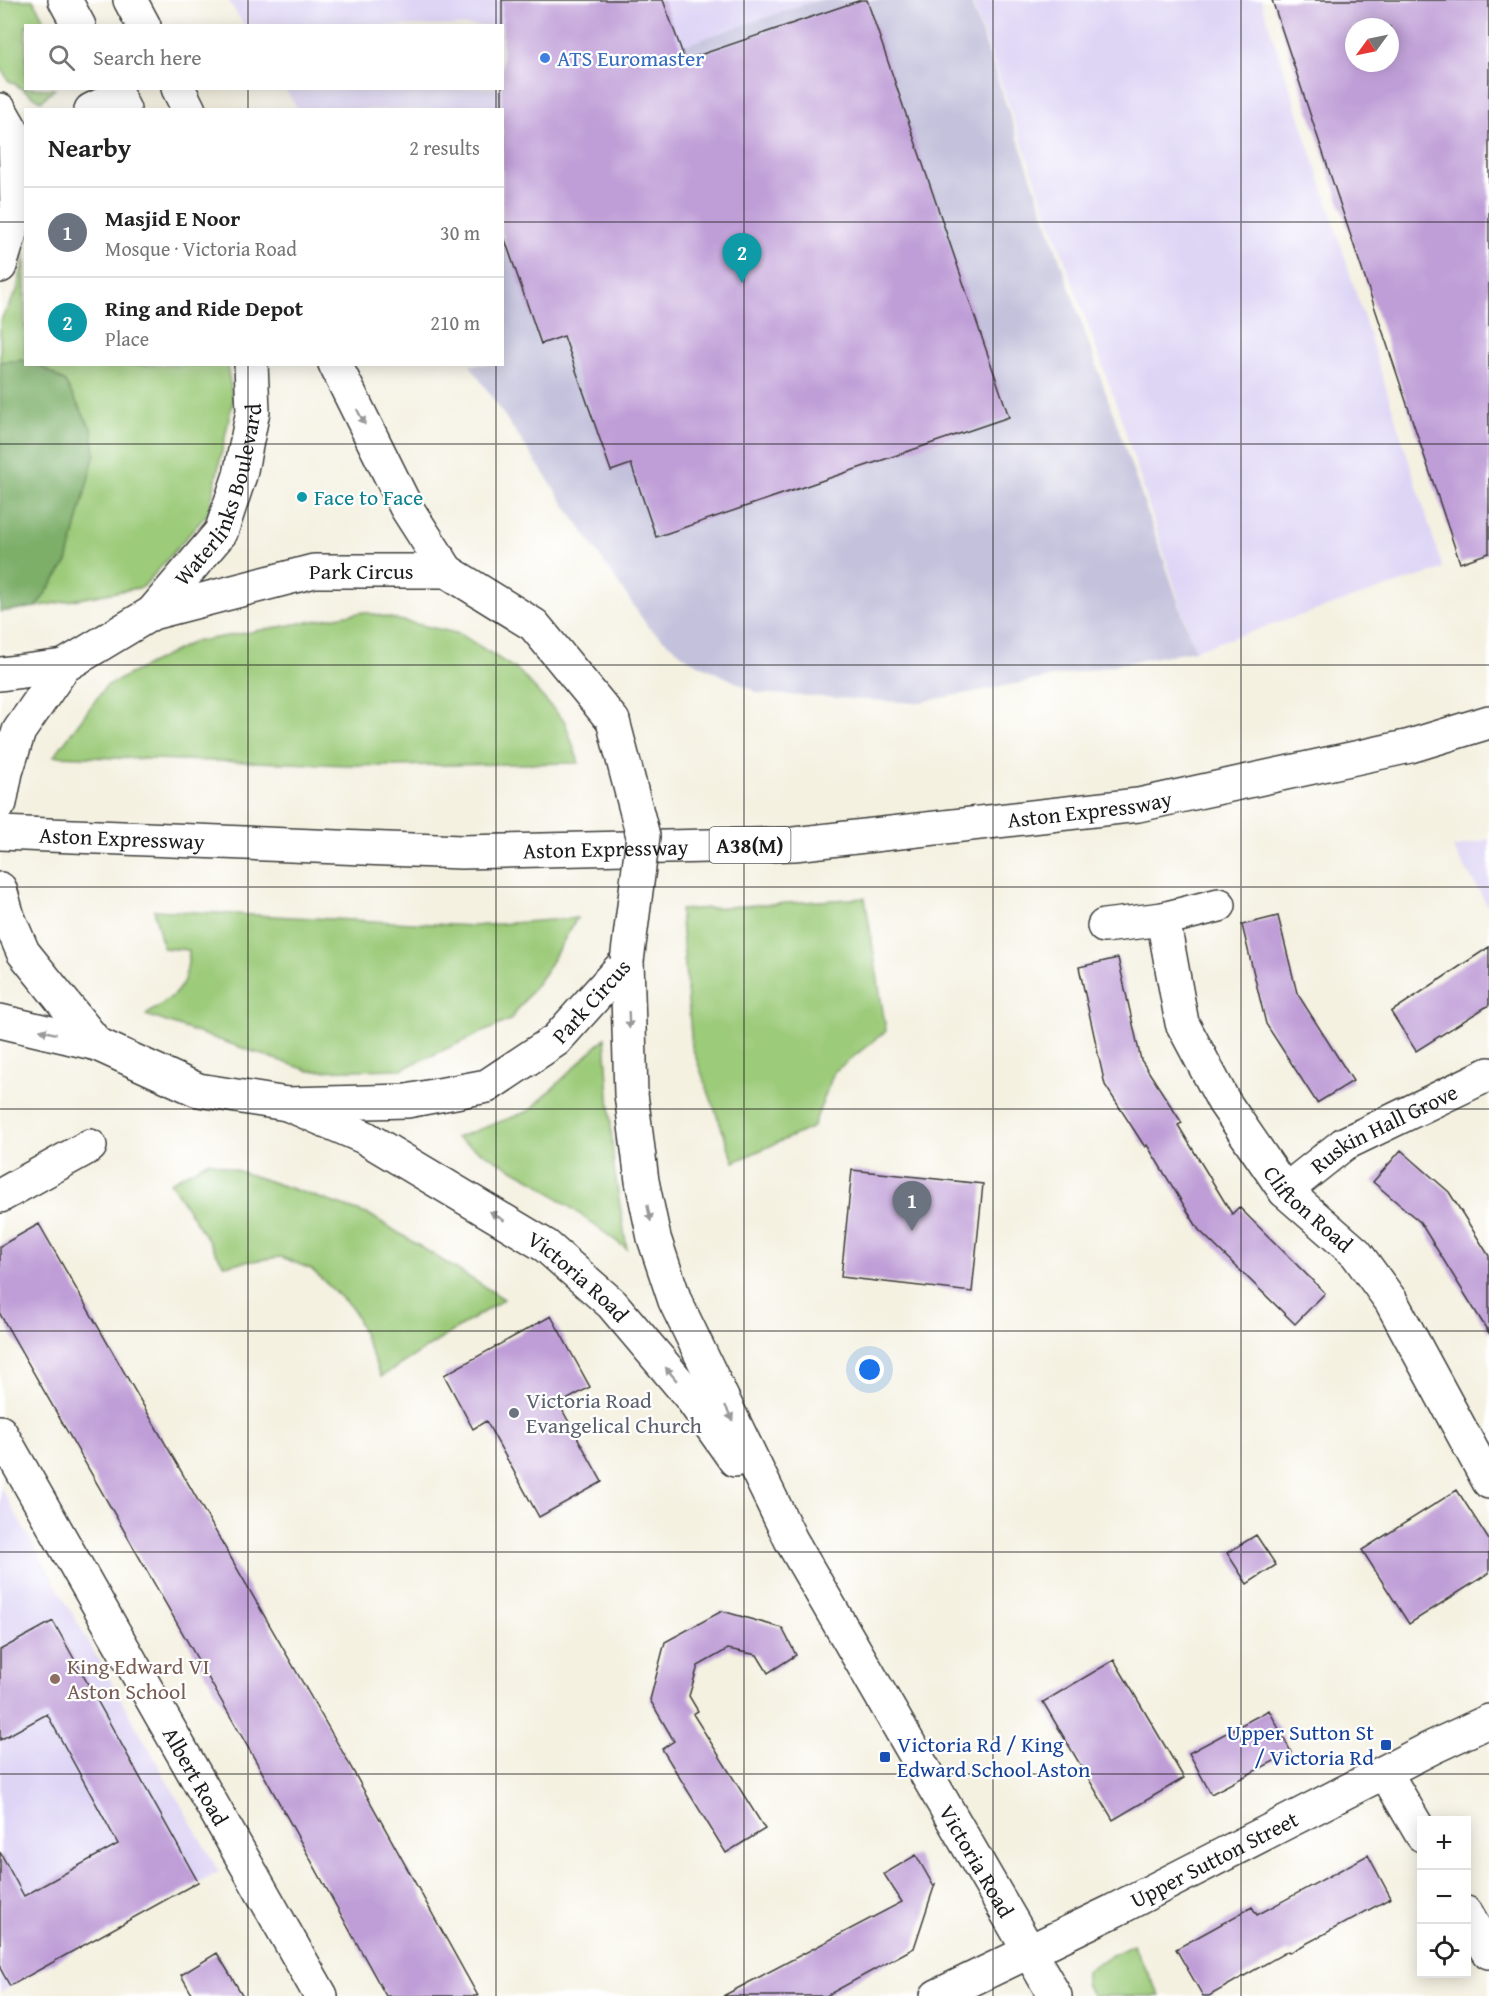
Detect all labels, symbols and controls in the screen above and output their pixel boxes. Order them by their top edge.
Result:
north arrow [1345,18,1399,72]
search box [24,24,504,90]
icon: search [45,41,78,74]
text: Search here [93,41,202,73]
place label: ATS Euromaster [557,42,704,74]
marker: ATS Euromaster [538,51,552,65]
text: Nearby [48,128,131,167]
text: 2 results [409,133,480,162]
text: Masjid E Noor [105,202,240,234]
text: 1 [62,218,73,247]
text: 30 m [440,218,480,247]
text: Mosque · Victoria Road [105,234,297,263]
pin: 2 [722,234,762,283]
text: Ring and Ride Depot [105,292,303,324]
text: 2 [62,308,73,337]
text: 210 m [430,308,480,337]
text: Place [105,324,149,353]
street label: Waterlinks Boulevard [166,403,269,592]
one-way arrow [355,408,365,426]
place label: Face to Face [314,481,423,513]
marker: Face to Face [295,490,309,504]
street label: Park Circus [309,555,414,587]
street label: Aston Expressway [1005,782,1175,836]
street label: Aston Expressway [38,819,205,857]
road number: A38(M) [710,827,790,863]
street label: Aston Expressway [522,831,689,867]
street label: Park Circus [544,951,638,1051]
one-way arrow [624,1010,633,1029]
one-way arrow [39,1027,57,1037]
street label: Ruskin Hall Grove [1303,1076,1463,1181]
street label: Clifton Road [1256,1159,1360,1260]
pin: 1 [892,1182,932,1231]
one-way arrow [645,1204,654,1223]
one-way arrow [489,1210,505,1221]
street label: Victoria Road [522,1223,637,1329]
your location [855,1355,884,1384]
one-way arrow [665,1367,678,1382]
place label: Victoria Road Evangelical Church [526,1384,703,1441]
one-way arrow [724,1404,734,1422]
marker: Victoria Road Evangelical Church [507,1406,521,1420]
place label: King Edward VI Aston School [67,1650,210,1707]
marker: King Edward VI Aston School [48,1672,62,1686]
place label: Upper Sutton St / Victoria Rd [1226,1716,1374,1773]
street label: Albert Road [155,1721,237,1832]
place label: Victoria Rd / King Edward School Aston [897,1728,1091,1785]
marker: Upper Sutton St / Victoria Rd [1379,1738,1393,1752]
marker: Victoria Rd / King Edward School Aston [878,1750,892,1764]
street label: Victoria Road [931,1798,1022,1924]
street label: Upper Sutton Street [1124,1803,1304,1916]
map controls [1417,1816,1471,1978]
button: + [1417,1816,1471,1870]
button: − [1417,1870,1471,1924]
button: locate [1417,1924,1471,1978]

